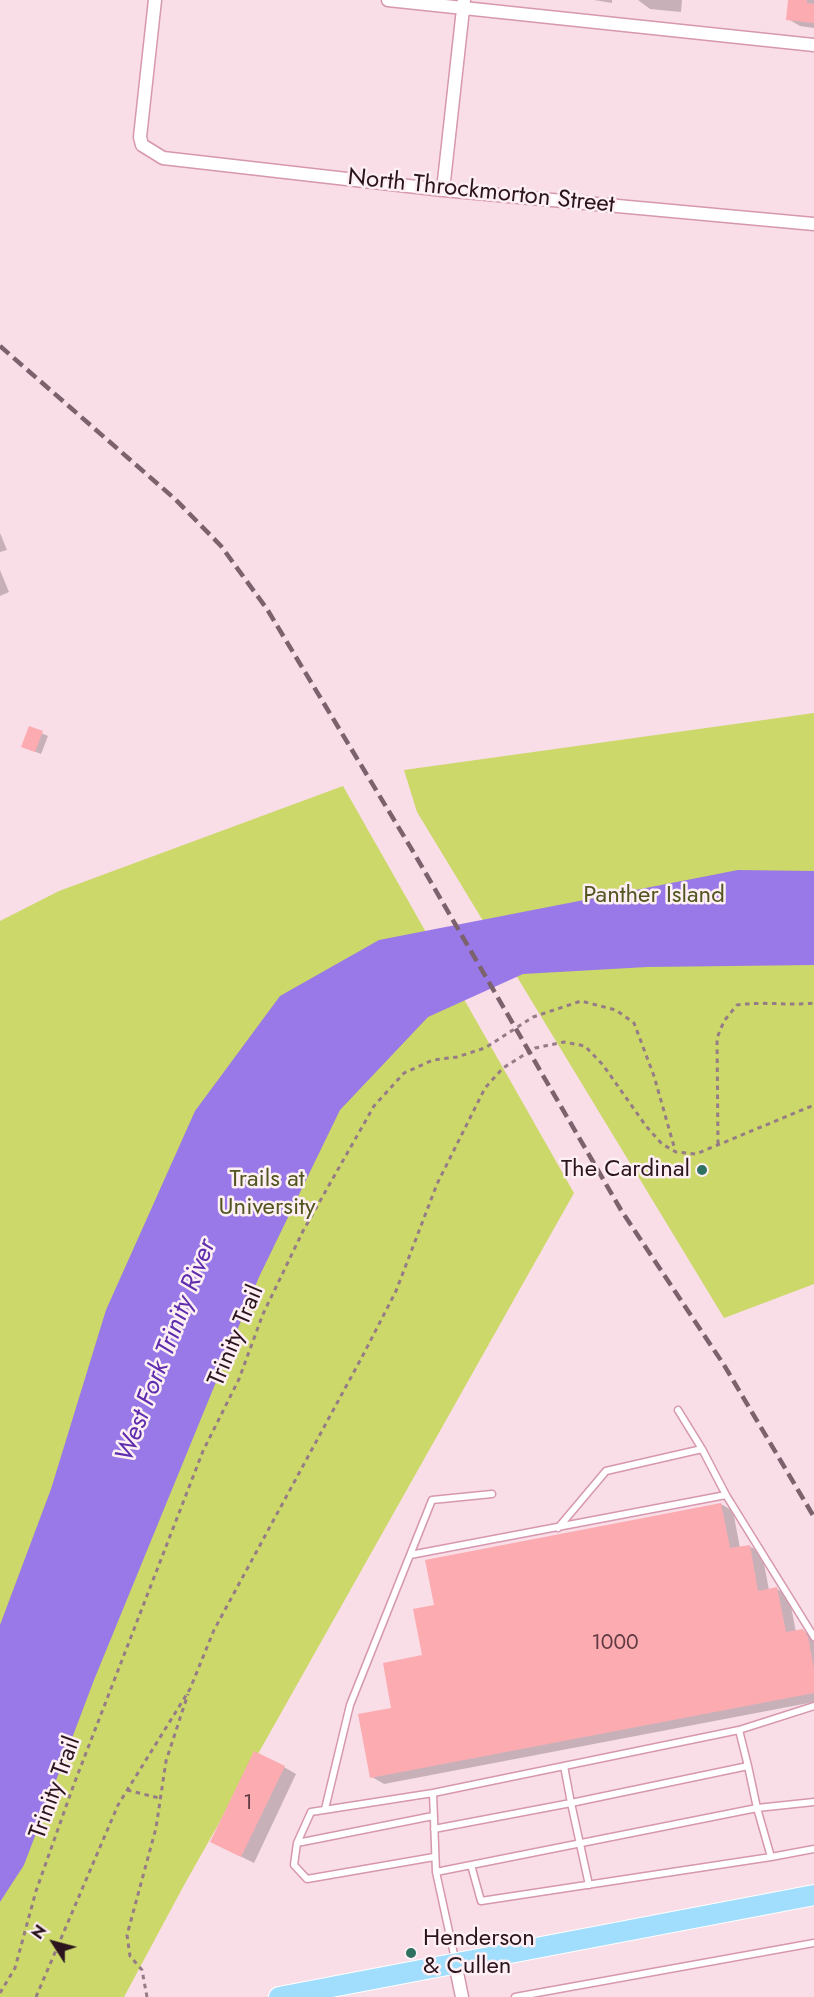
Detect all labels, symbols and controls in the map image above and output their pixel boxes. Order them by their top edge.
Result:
street label: North Throckmorton Street [346,164,616,220]
park label: Panther Island [583,882,725,910]
place label: The Cardinal [561,1156,690,1184]
marker: The Cardinal [695,1163,709,1177]
park label: Trails at University [219,1166,315,1222]
water label: West Fork Trinity River [110,1235,224,1467]
street label: Trinity Trail [203,1281,271,1391]
house number: 1000 [591,1631,639,1657]
street label: Trinity Trail [24,1733,88,1843]
house number: 1 [243,1791,253,1817]
north arrow [24,1913,84,1973]
text: N [26,1920,52,1944]
place label: Henderson & Cullen [423,1925,535,1981]
marker: Henderson & Cullen [404,1946,418,1960]

